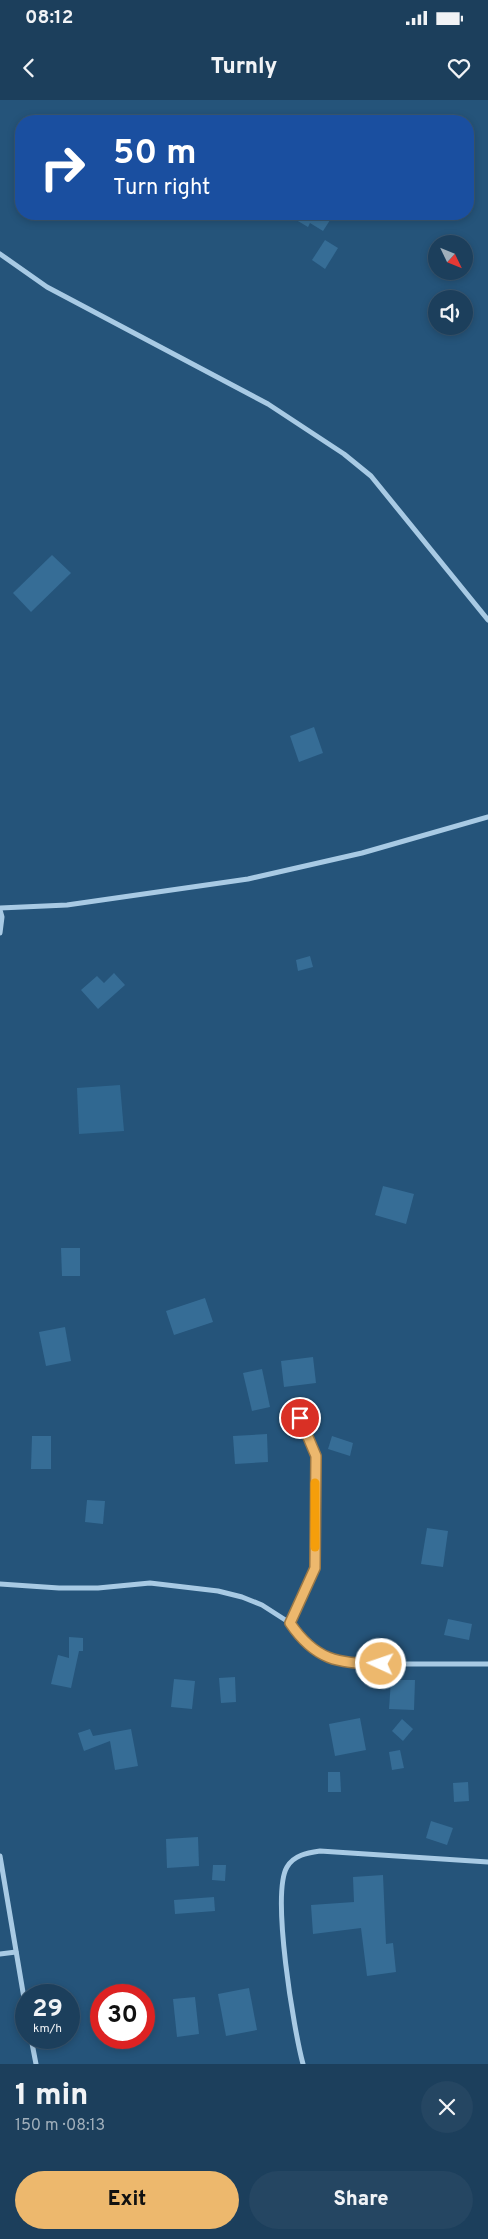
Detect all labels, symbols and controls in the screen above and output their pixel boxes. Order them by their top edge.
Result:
text: 08:12 [25,6,73,30]
icon: back [15,54,43,82]
text: Turnly [211,54,277,81]
icon: heart [445,54,473,82]
text: 50 m [113,132,197,176]
icon: right [30,135,95,200]
text: Turn right [113,175,210,202]
north arrow [428,235,472,280]
map controls [428,235,473,335]
button: sound [428,290,473,335]
pin [279,1397,321,1439]
icon: arrive [286,1404,314,1432]
position arrow [354,1637,406,1689]
speed limit sign: 30 [90,1984,155,2049]
text: 29 [32,1994,63,2026]
text: km/h [33,2021,62,2037]
text: 1 min [15,2078,88,2115]
button: close [421,2081,473,2133]
text: 150 m · 08:13 [15,2116,105,2136]
button: Exit [15,2171,239,2229]
button: Share [249,2171,473,2229]

